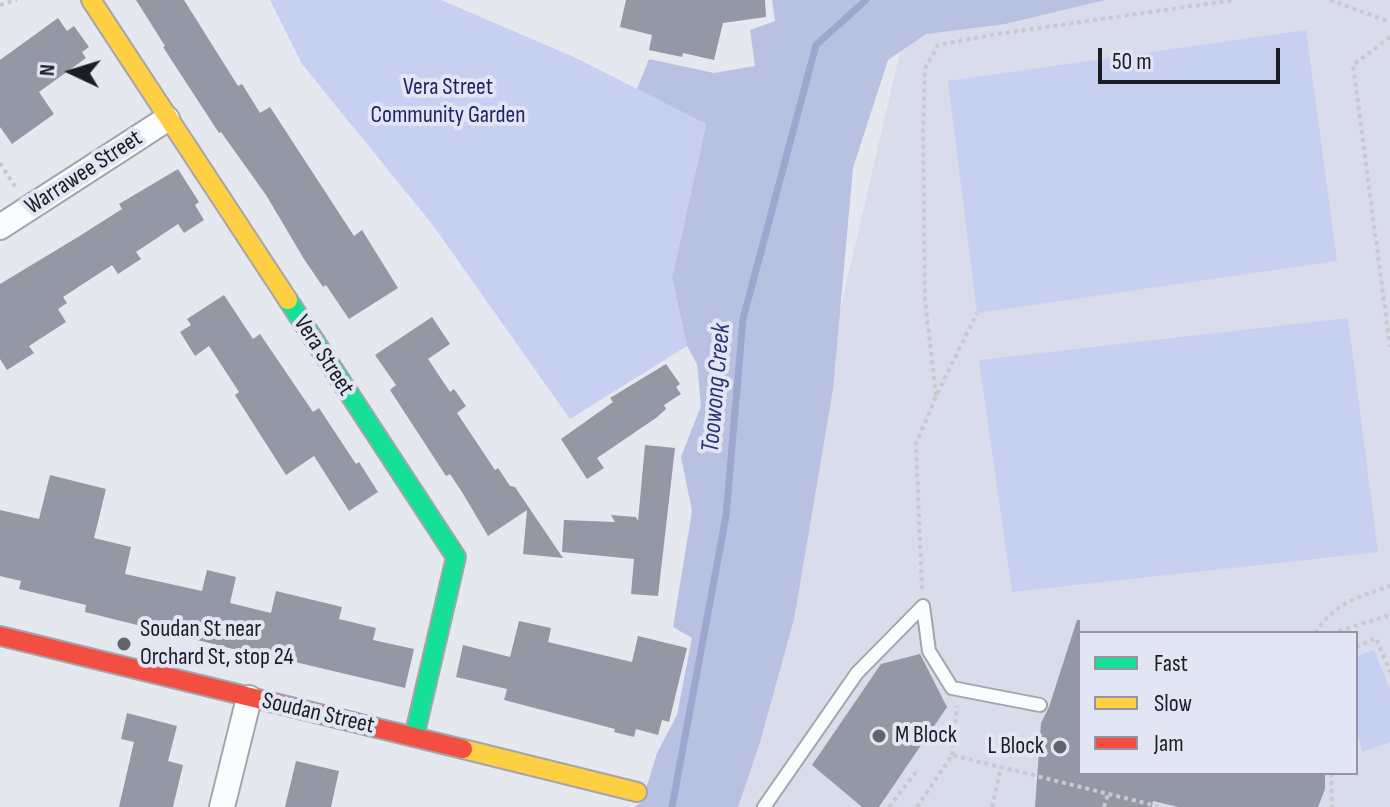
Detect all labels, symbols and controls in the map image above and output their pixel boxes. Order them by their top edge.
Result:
north arrow [32,32,112,112]
scale bar [1102,32,1284,82]
text: 50 m [1112,47,1152,76]
text: N [34,63,61,77]
park label: Vera Street Community Garden [371,74,525,130]
street label: Warrawee Street [20,124,148,222]
street label: Vera Street [286,310,360,402]
water label: Toowong Creek [696,322,738,454]
place label: Soudan St near Orchard St, stop 24 [140,616,294,672]
legend [1078,631,1358,775]
marker: Soudan St near Orchard St, stop 24 [115,635,133,653]
text: Fast [1154,649,1188,678]
street label: Soudan Street [259,687,377,741]
text: Slow [1154,689,1192,718]
place label: M Block [895,722,957,750]
marker: M Block [870,727,888,745]
text: Jam [1154,729,1184,758]
place label: L Block [987,733,1044,761]
marker: L Block [1051,738,1069,756]

